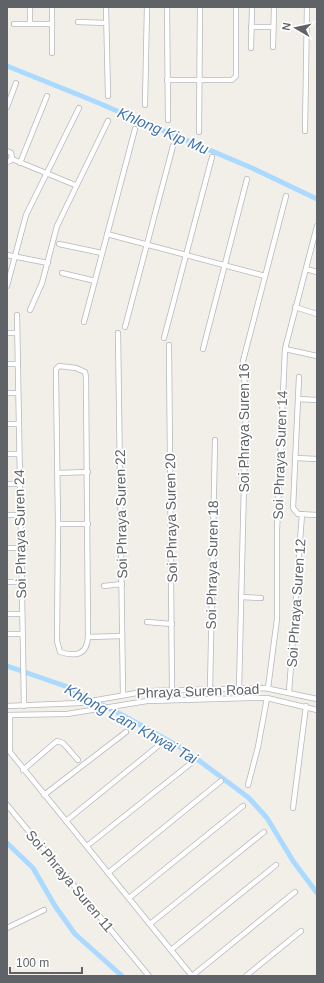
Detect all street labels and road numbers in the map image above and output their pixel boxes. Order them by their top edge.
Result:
street label: Soi Phraya Suren 16 [236,363,252,493]
street label: Soi Phraya Suren 14 [270,390,290,520]
street label: Soi Phraya Suren 22 [112,449,130,579]
street label: Soi Phraya Suren 20 [162,453,180,583]
street label: Soi Phraya Suren 24 [11,469,29,599]
street label: Soi Phraya Suren 18 [203,500,221,630]
street label: Soi Phraya Suren 12 [284,538,309,668]
street label: Phraya Suren Road [136,681,260,701]
street label: Soi Phraya Suren 11 [23,827,117,935]

